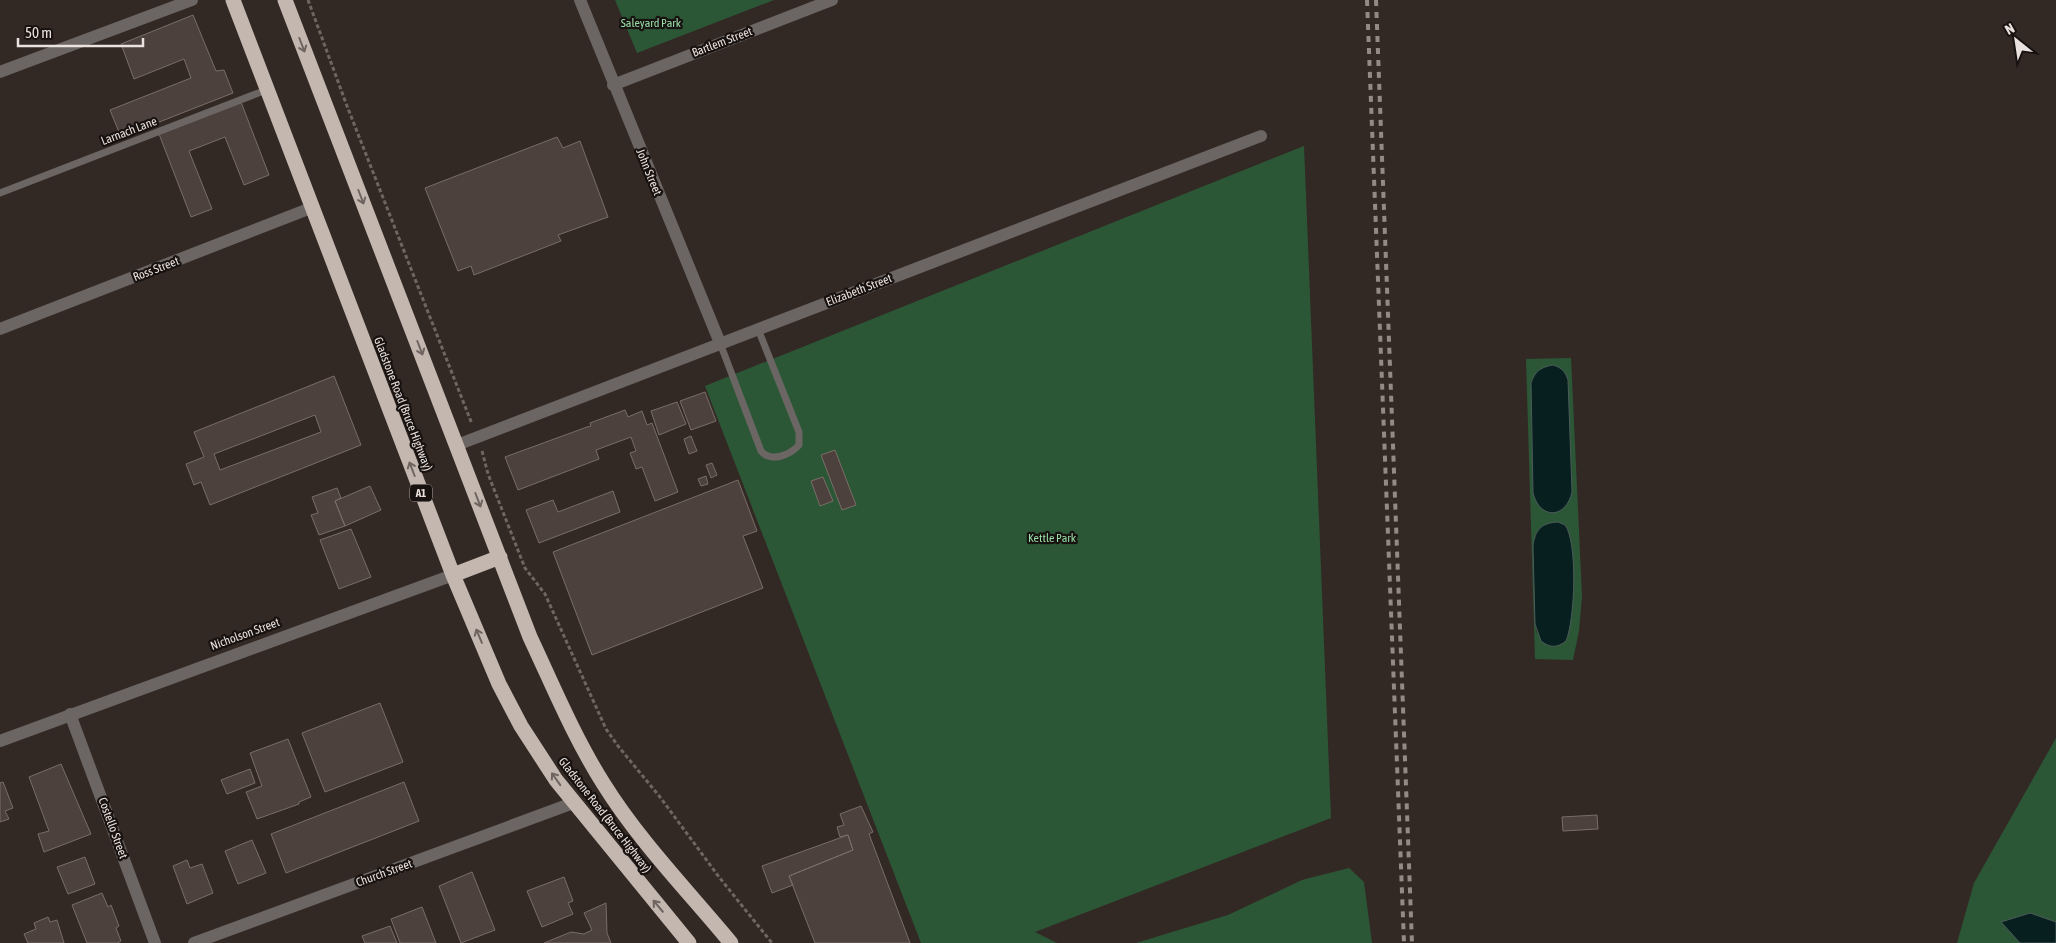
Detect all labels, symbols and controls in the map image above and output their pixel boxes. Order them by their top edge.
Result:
scale bar [18,15,142,47]
north arrow [1991,15,2041,65]
park label: Saleyard Park [621,16,682,30]
text: N [2002,20,2017,38]
text: 50 m [25,24,52,41]
street label: Bartlem Street [690,24,755,60]
one-way arrow [298,37,307,53]
street label: Larnach Lane [99,114,159,148]
street label: John Street [633,147,665,198]
one-way arrow [357,189,367,204]
street label: Ross Street [131,254,181,284]
street label: Elizabeth Street [824,271,894,309]
street label: Gladstone Road (Bruce Highway) [371,335,435,473]
one-way arrow [416,340,425,356]
one-way arrow [407,462,416,478]
road number: A1 [410,484,432,502]
one-way arrow [474,492,483,507]
park label: Kettle Park [1028,531,1077,545]
street label: Nicholson Street [208,615,282,653]
one-way arrow [474,629,484,644]
street label: Gladstone Road (Bruce Highway) [556,755,654,875]
one-way arrow [551,772,561,786]
street label: Costello Street [95,796,131,861]
street label: Church Street [354,856,415,890]
one-way arrow [652,899,664,912]

